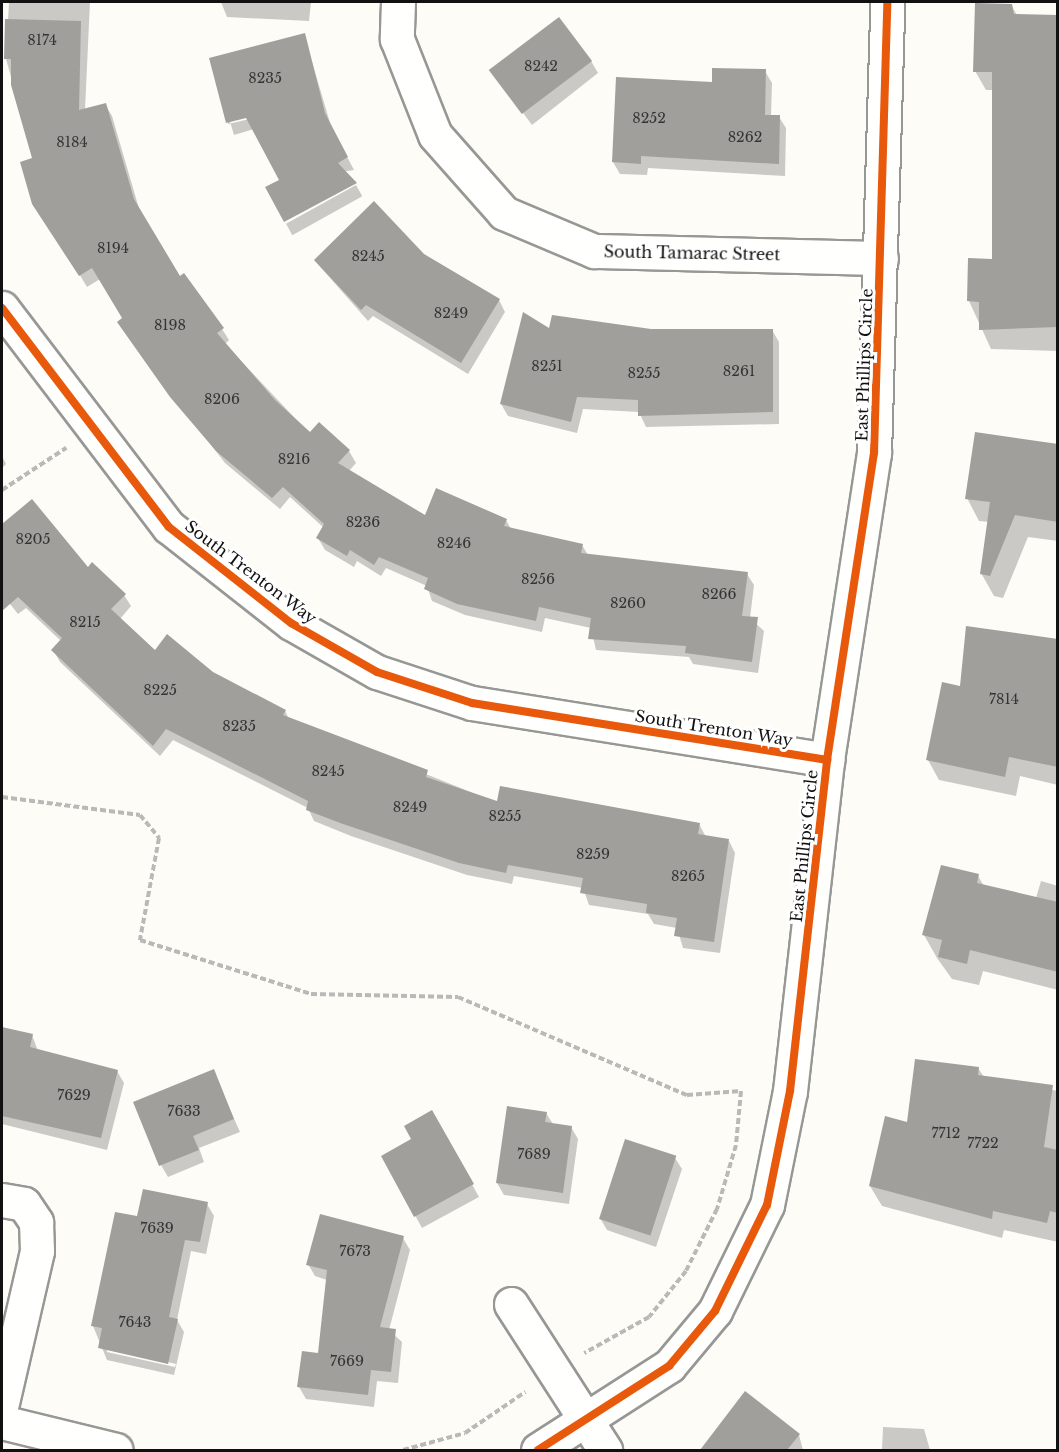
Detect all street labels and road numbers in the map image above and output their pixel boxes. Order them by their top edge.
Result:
street label: South Tamarac Street [603,242,781,264]
street label: East Phillips Circle [852,288,876,442]
street label: South Trenton Way [181,516,321,628]
street label: South Trenton Way [633,706,795,750]
street label: East Phillips Circle [786,769,822,923]

